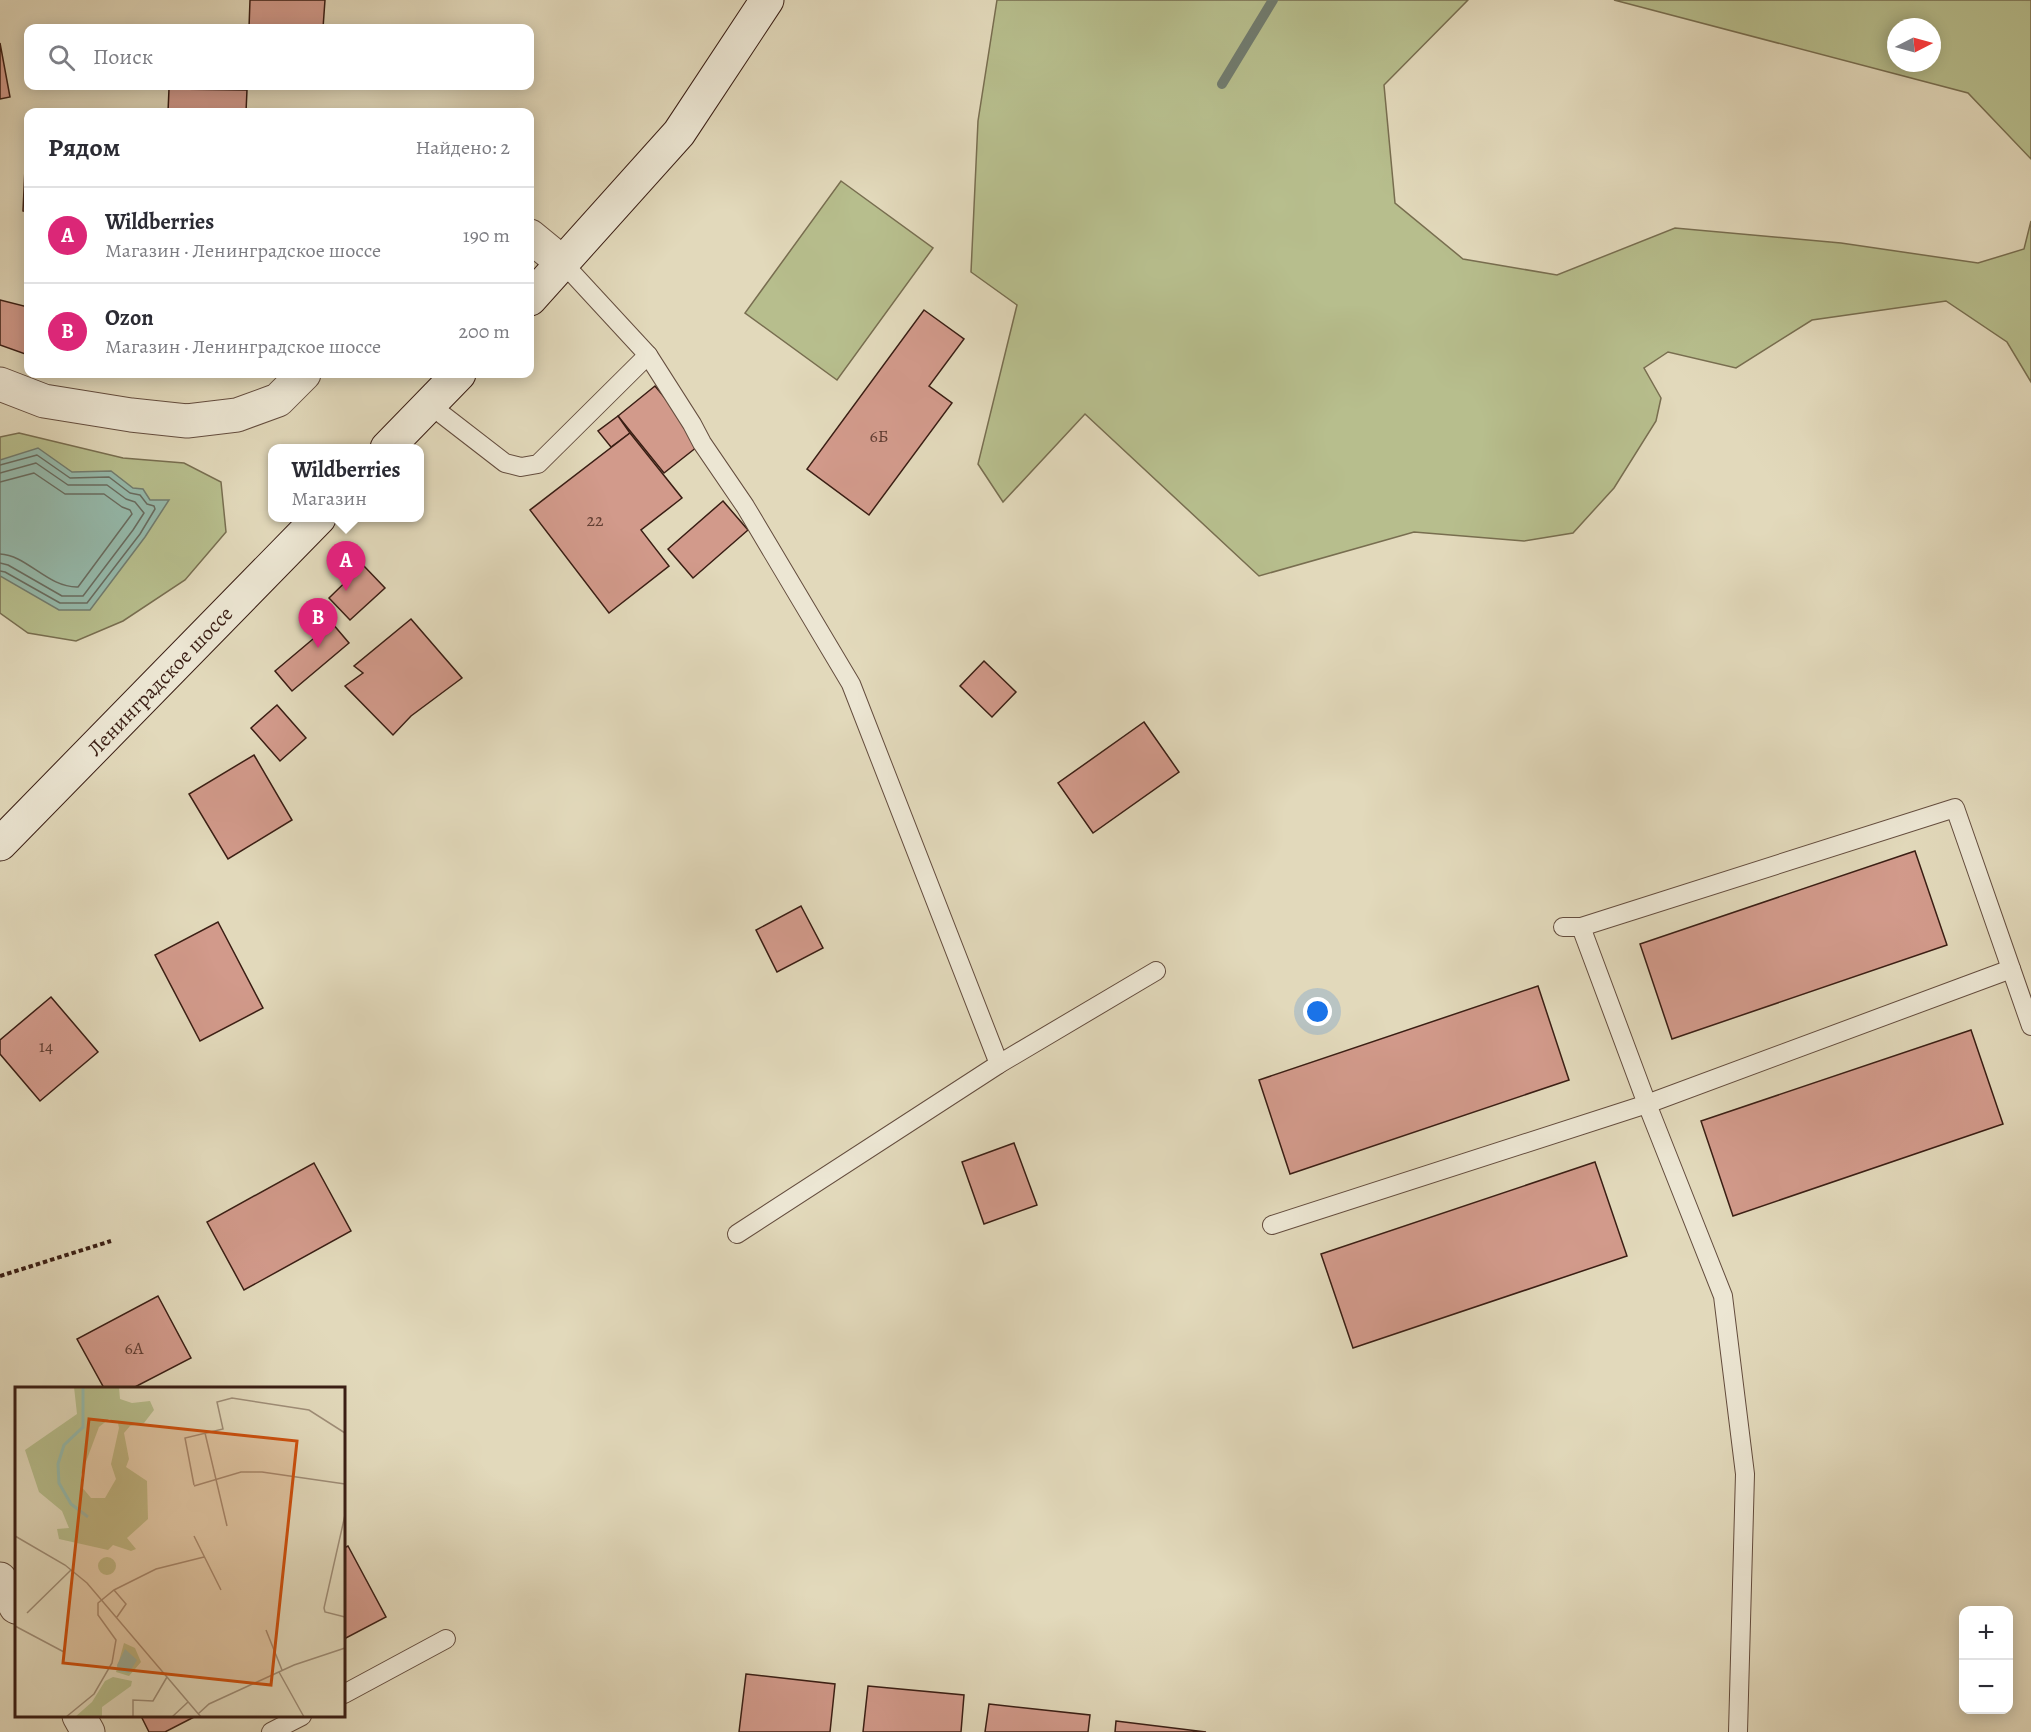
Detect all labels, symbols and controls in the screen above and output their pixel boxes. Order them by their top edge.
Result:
north arrow [1887,18,1941,72]
search box [24,24,534,90]
icon: search [45,41,78,74]
text: Поиск [93,42,153,72]
text: Рядом [48,130,120,165]
text: Найдено: 2 [415,134,510,161]
text: Wildberries [105,207,214,237]
text: A [61,222,74,249]
text: 190 m [463,222,510,249]
text: Магазин · Ленинградское шоссе [105,237,381,264]
text: Ozon [105,303,154,333]
text: B [61,318,74,345]
text: 200 m [459,318,510,345]
text: Магазин · Ленинградское шоссе [105,333,381,360]
house number: 6Б [869,424,889,448]
popup [268,444,424,522]
text: Wildberries [291,455,401,485]
text: Магазин [291,485,367,512]
house number: 22 [586,508,604,532]
pin: A [326,542,366,591]
pin: B [298,598,338,648]
street label: Ленинградское шоссе [81,600,239,762]
your location [1303,997,1332,1026]
house number: 14 [39,1034,53,1058]
house number: 6А [125,1336,144,1360]
inset map [15,1387,345,1717]
map controls [1959,1606,2013,1714]
button: + [1959,1606,2013,1660]
button: − [1959,1660,2013,1714]

